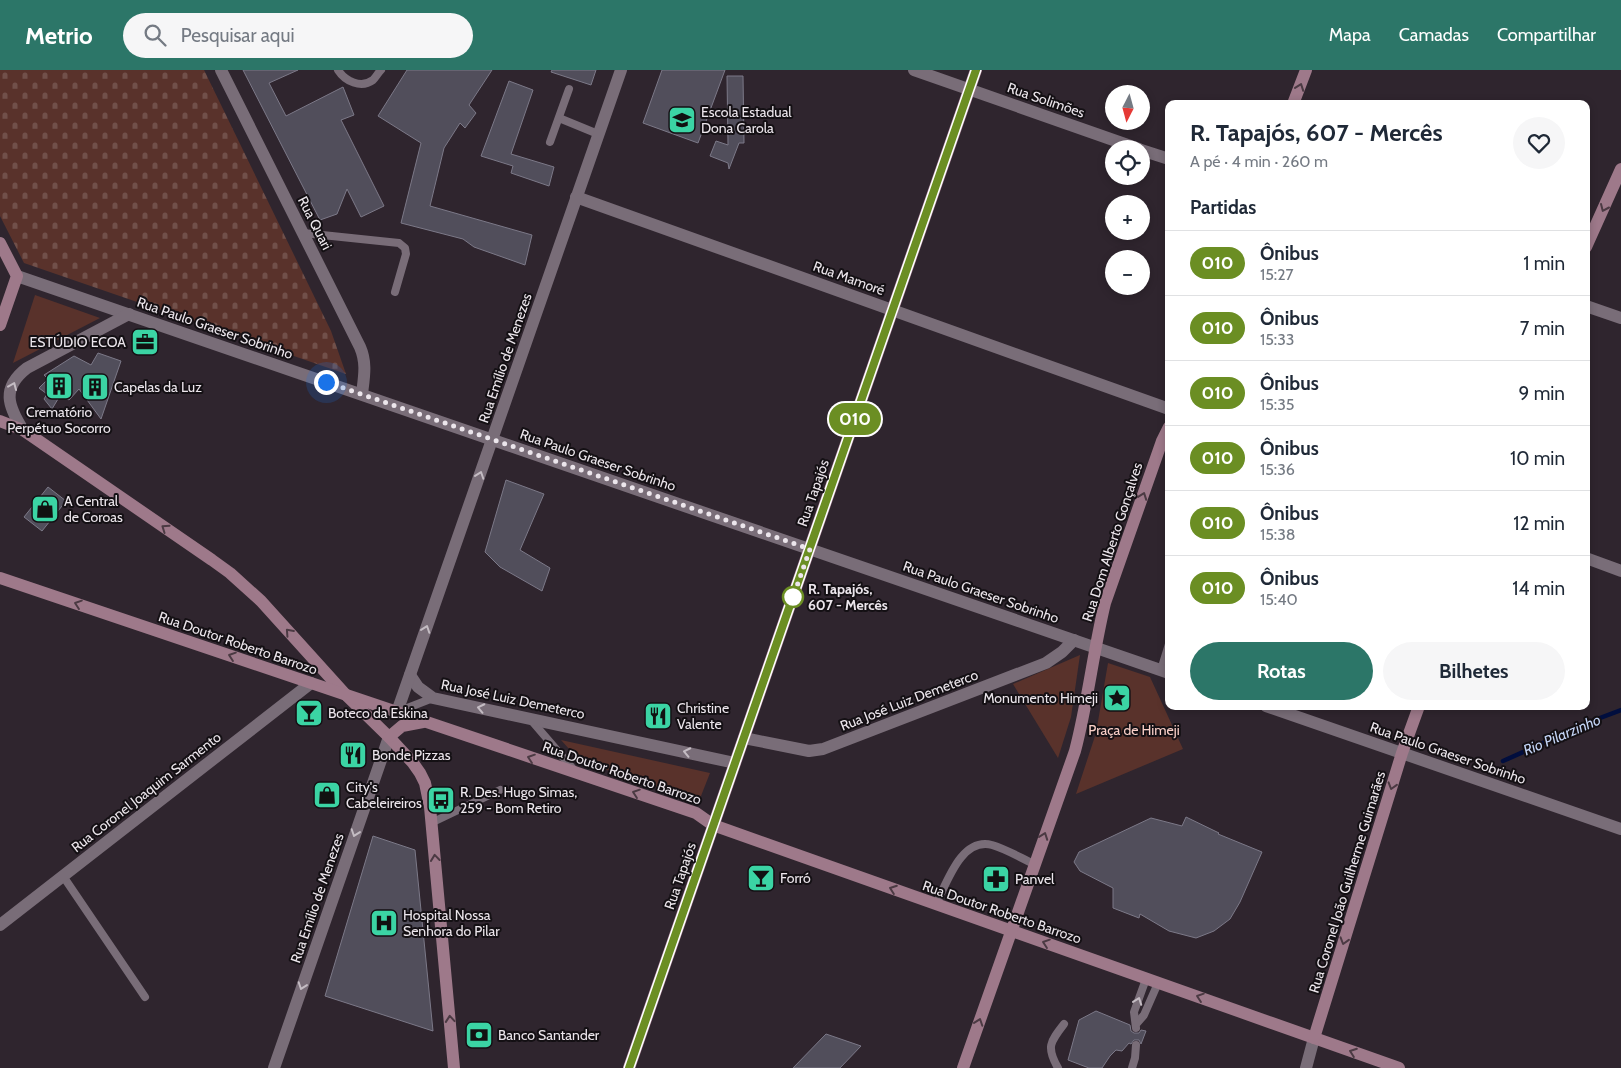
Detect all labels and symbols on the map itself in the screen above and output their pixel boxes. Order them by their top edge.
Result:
street label: Rua Solimões [1005,78,1087,122]
one-way arrow [1294,83,1304,92]
north arrow [1105,85,1150,130]
place label: Escola Estadual Dona Carola [701,103,792,137]
school or university icon: Escola Estadual Dona Carola [667,105,697,135]
street label: Rua Quari [294,193,336,253]
one-way arrow [1599,203,1610,212]
street label: Rua Mamoré [811,257,887,299]
street label: Rua Emílio de Menezes [474,290,536,425]
street label: Rua Paulo Graeser Sobrinho [135,293,296,363]
office icon: ESTÚDIO ECOA [130,327,160,357]
place label: ESTÚDIO ECOA [30,333,126,351]
your location [314,370,339,395]
building icon: Crematório Perpétuo Socorro [44,371,74,401]
building icon: Capelas da Luz [80,372,110,402]
place label: Capelas da Luz [114,378,202,396]
one-way arrow [6,382,17,391]
place label: Crematório Perpétuo Socorro [7,403,111,437]
line badge: 010 [826,403,884,435]
street label: Rua Paulo Graeser Sobrinho [518,425,679,495]
street label: Rua Tapajós [793,457,833,529]
street label: Rua Dom Alberto Gonçalves [1078,460,1146,624]
one-way arrow [474,472,484,480]
place label: A Central de Coroas [64,492,123,526]
one-way arrow [1137,492,1147,500]
shop icon: A Central de Coroas [30,494,60,524]
one-way arrow [161,525,171,534]
street label: Rua Paulo Graeser Sobrinho [901,557,1062,627]
place label: R. Tapajós, 607 - Mercês [808,580,888,614]
marker: R. Tapajós, 607 - Mercês [782,586,804,608]
one-way arrow [74,600,82,610]
street label: Rua Doutor Roberto Barrozo [156,607,320,679]
one-way arrow [420,625,430,634]
one-way arrow [286,628,295,637]
one-way arrow [228,652,236,662]
street label: Rua José Luiz Demeterco [837,665,981,735]
street label: Rua José Luiz Demeterco [440,675,587,723]
place icon: Monumento Himeji [1102,683,1132,713]
place label: Monumento Himeji [983,689,1098,707]
bar icon: Boteco da Eskina [294,698,324,728]
place label: Christine Valente [677,699,729,733]
restaurant icon: Christine Valente [643,701,673,731]
one-way arrow [477,703,486,714]
place label: Boteco da Eskina [328,704,428,722]
water label: Rio Pilarzinho [1521,710,1604,759]
street label: Rua Paulo Graeser Sobrinho [1368,718,1529,788]
park label: Praça de Himeji [1088,721,1180,739]
street label: Rua Coronel Joaquim Sarmento [68,728,225,856]
street label: Rua Doutor Roberto Barrozo [540,737,704,809]
restaurant icon: Bonde Pizzas [338,740,368,770]
place label: Bonde Pizzas [372,746,451,764]
one-way arrow [683,748,692,758]
one-way arrow [527,753,536,763]
street label: Rua Coronel João Guilherme Guimarães [1305,769,1389,995]
place label: City's Cabeleireiros [346,778,422,812]
shop icon: City's Cabeleireiros [312,780,342,810]
one-way arrow [1388,781,1398,789]
place label: R. Des. Hugo Simas, 259 - Bom Retiro [460,783,577,817]
bus stop icon: R. Des. Hugo Simas, 259 - Bom Retiro [426,785,456,815]
one-way arrow [633,789,641,799]
one-way arrow [351,828,361,836]
street label: Rua Emílio de Menezes [286,830,348,965]
one-way arrow [1038,832,1048,840]
street label: Rua Tapajós [660,840,700,912]
one-way arrow [430,853,441,861]
bar icon: Forró [746,863,776,893]
pharmacy icon: Panvel [981,864,1011,894]
place label: Forró [780,869,811,887]
place label: Panvel [1015,870,1055,888]
street label: Rua Doutor Roberto Barrozo [920,876,1084,948]
one-way arrow [889,885,898,895]
place label: Hospital Nossa Senhora do Pilar [403,906,500,940]
hospital icon: Hospital Nossa Senhora do Pilar [369,908,399,938]
one-way arrow [1340,936,1350,945]
one-way arrow [1043,939,1051,949]
one-way arrow [298,981,308,990]
one-way arrow [1196,993,1204,1003]
one-way arrow [1132,997,1142,1005]
one-way arrow [445,1015,456,1023]
one-way arrow [973,1018,983,1027]
bank icon: Banco Santander [464,1020,494,1050]
place label: Banco Santander [498,1026,600,1044]
one-way arrow [1349,1048,1358,1058]

